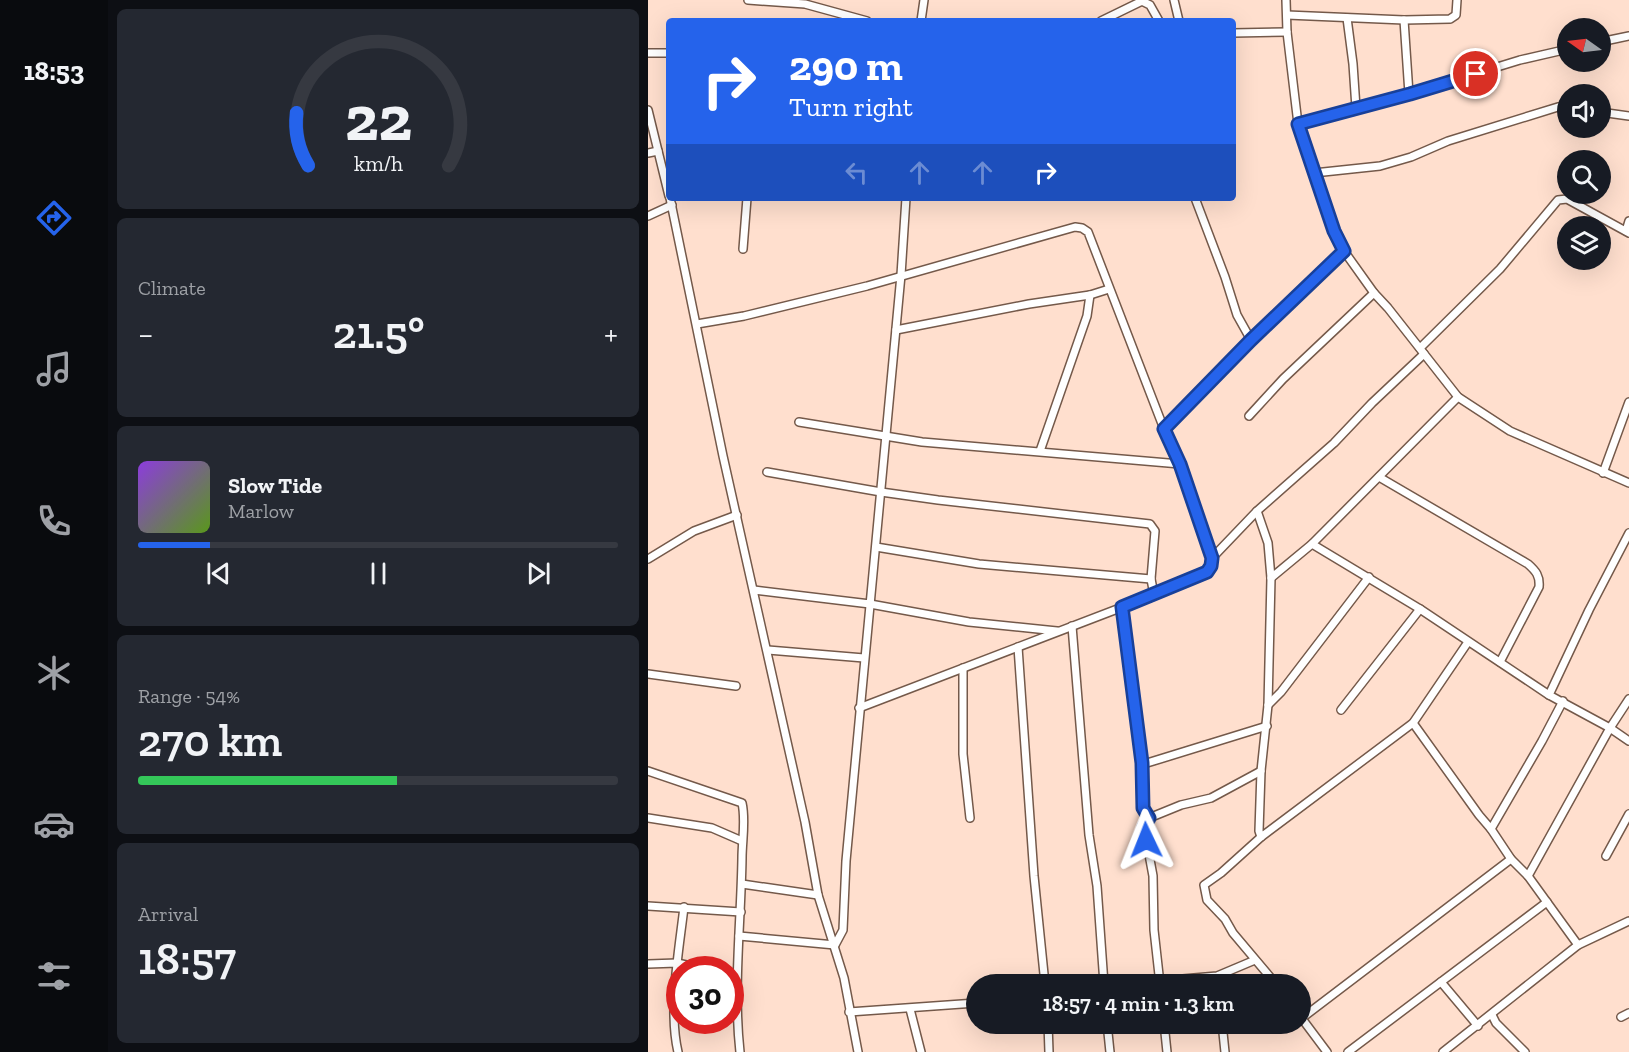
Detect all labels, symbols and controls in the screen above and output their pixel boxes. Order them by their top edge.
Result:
north arrow [1557,18,1611,72]
map controls [1557,18,1611,270]
text: 290 m [789,40,903,91]
icon: right [690,42,768,120]
pin [1450,48,1501,99]
text: 18:53 [24,55,84,87]
icon: arrive [1459,57,1492,90]
text: 22 [344,81,412,156]
button: sound [1557,84,1611,138]
text: Turn right [789,91,913,123]
button: search [1557,150,1611,204]
text: km/h [354,151,402,176]
icon: left [840,156,873,189]
icon: ahead [903,156,936,189]
icon: ahead [966,156,999,189]
icon: right [1029,156,1062,189]
icon: directions [33,197,75,239]
button: layers [1557,216,1611,270]
text: Climate [138,276,206,300]
text: 21.5° [333,306,425,360]
text: − [138,314,153,353]
text: + [604,314,618,353]
icon: music [33,348,75,390]
text: Slow Tide [228,472,322,499]
text: Marlow [228,499,294,523]
icon: phone [33,500,75,542]
icon: previous [202,557,235,590]
icon: pause [362,557,395,590]
icon: next [522,557,555,590]
icon: climate [33,652,75,694]
text: Range · 54% [138,684,240,708]
text: 270 km [138,714,282,768]
icon: car [33,803,75,845]
position arrow [1114,808,1178,872]
text: Arrival [138,902,198,926]
text: 18:57 [138,932,236,986]
icon: filters [33,955,75,997]
speed limit sign: 30 [666,956,744,1034]
text: 18:57 · 4 min · 1.3 km [1043,990,1234,1017]

